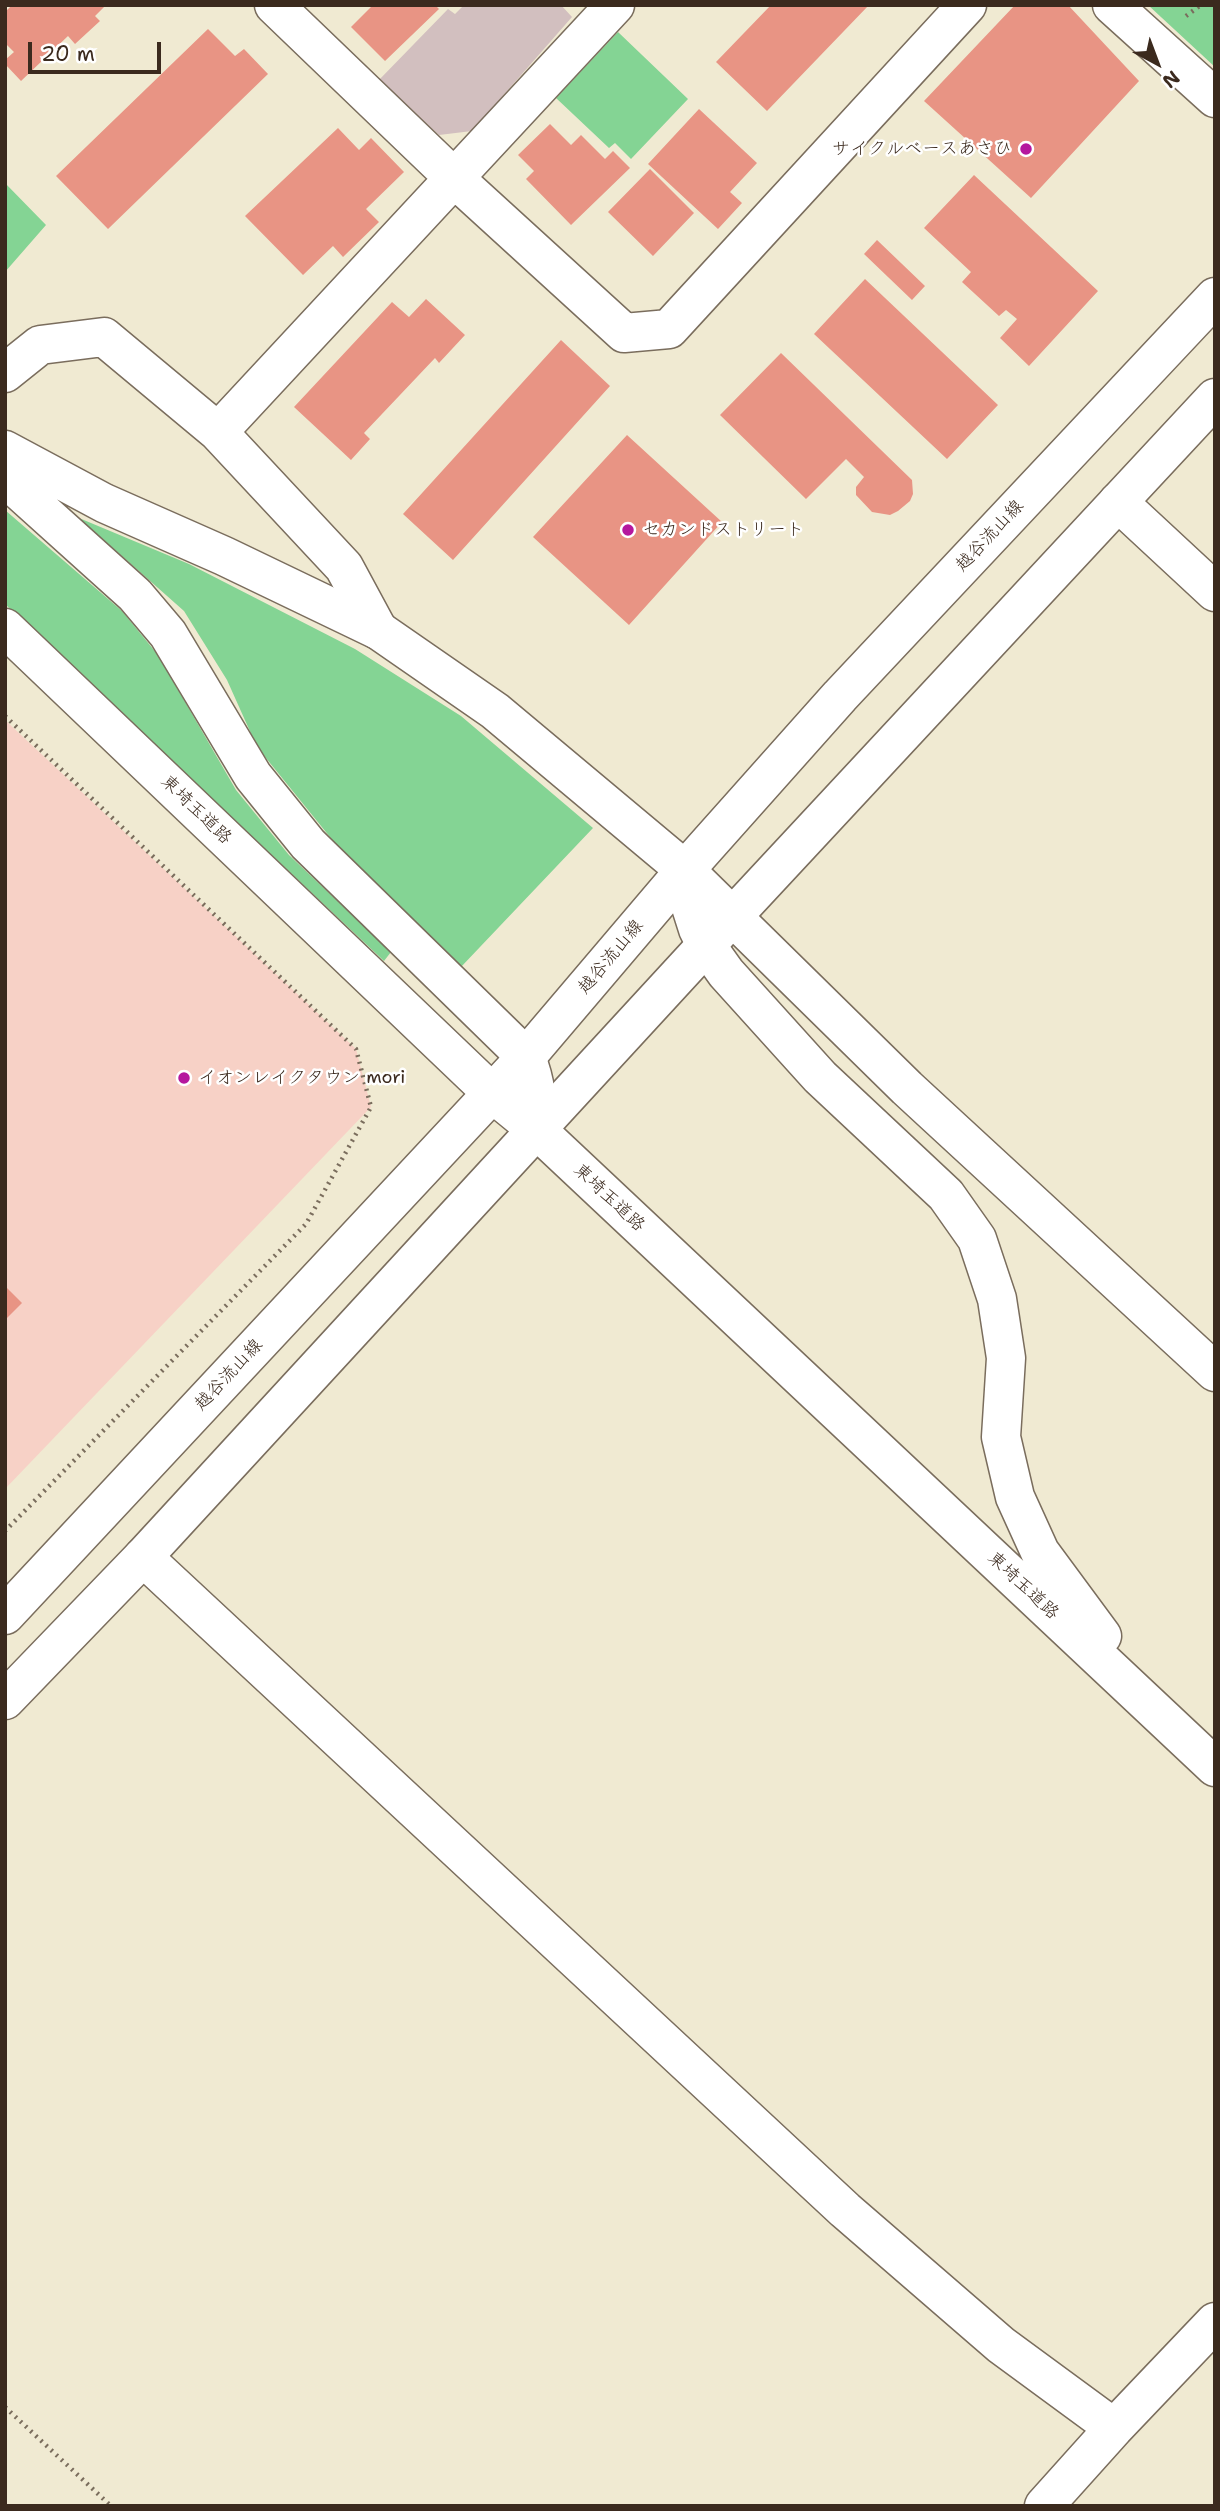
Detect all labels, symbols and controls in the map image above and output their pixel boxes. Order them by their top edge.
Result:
scale bar [32,28,164,72]
north arrow [1122,28,1192,98]
text: 20 m [41,40,95,68]
text: N [1157,65,1185,94]
place label: サイクルベースあさひ [832,138,1012,160]
marker: サイクルベースあさひ [1018,141,1034,157]
street label: 越谷流山線 [951,496,1029,576]
place label: セカンドストリート [642,519,804,541]
marker: セカンドストリート [620,522,636,538]
street label: 東埼玉道路 [156,771,236,849]
street label: 越谷流山線 [574,916,648,998]
place label: イオンレイクタウン mori [198,1067,405,1089]
marker: イオンレイクタウン mori [176,1070,192,1086]
street label: 東埼玉道路 [569,1159,649,1237]
street label: 越谷流山線 [190,1335,268,1415]
street label: 東埼玉道路 [983,1547,1063,1625]

